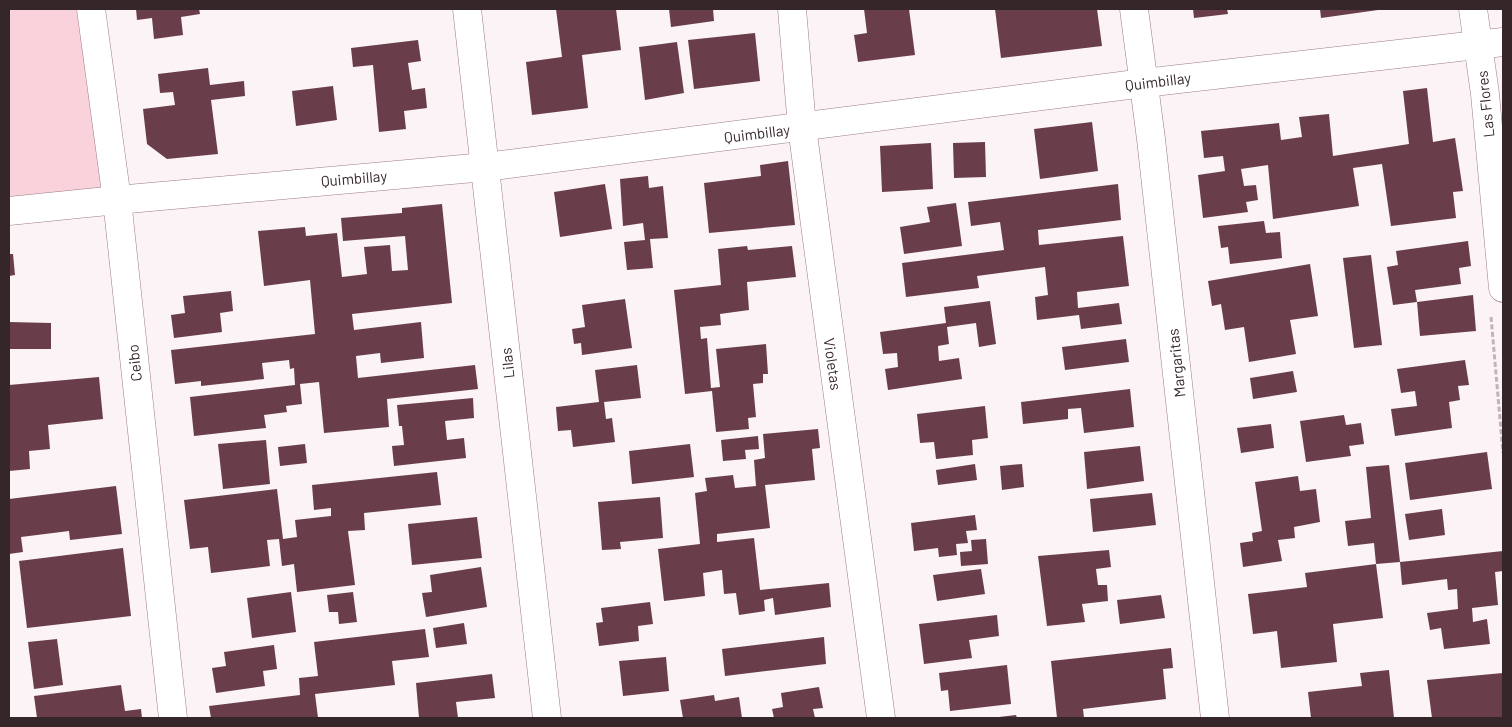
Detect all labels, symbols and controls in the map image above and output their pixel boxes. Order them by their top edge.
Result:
street label: Quimbillay [1124,68,1192,94]
street label: Las Flores [1473,70,1497,138]
street label: Quimbillay [723,120,791,146]
street label: Quimbillay [320,166,388,190]
street label: Margaritas [1163,328,1189,398]
street label: Violetas [820,337,846,391]
street label: Ceibo [123,344,145,382]
street label: Lilas [496,347,518,379]

